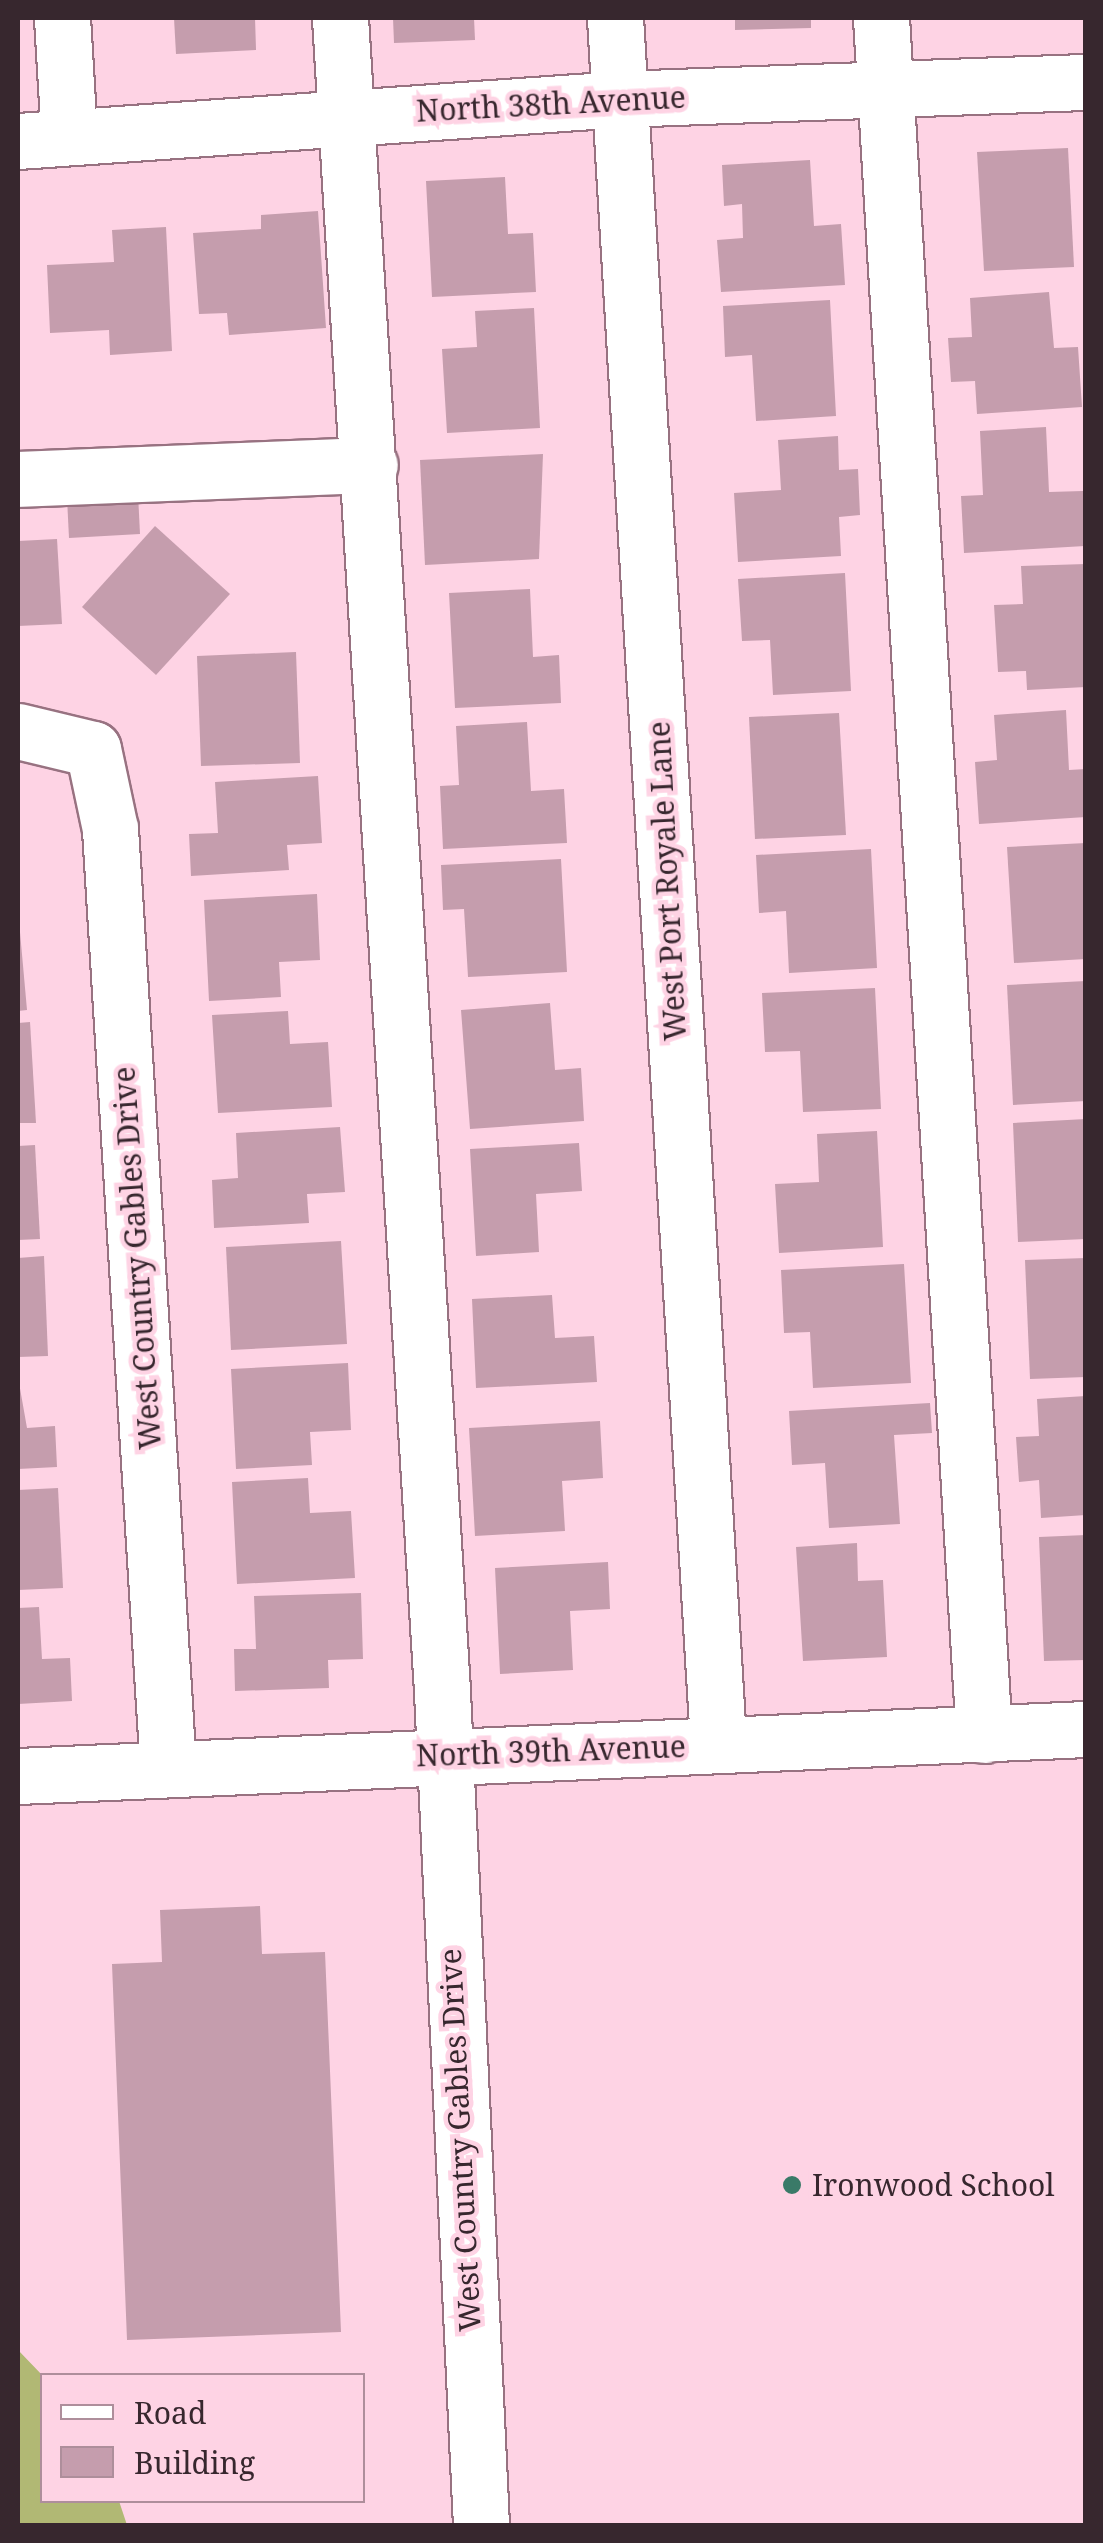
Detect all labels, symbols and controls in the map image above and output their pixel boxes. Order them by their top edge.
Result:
street label: North 38th Avenue [415,79,687,129]
street label: West Port Royale Lane [641,720,693,1042]
street label: West Country Gables Drive [106,1065,168,1451]
street label: North 39th Avenue [415,1728,687,1774]
street label: West Country Gables Drive [432,1948,488,2332]
place label: Ironwood School [812,2167,1055,2203]
marker: Ironwood School [781,2174,803,2196]
legend [40,2373,365,2503]
text: Road [134,2392,206,2433]
text: Building [134,2442,255,2483]

